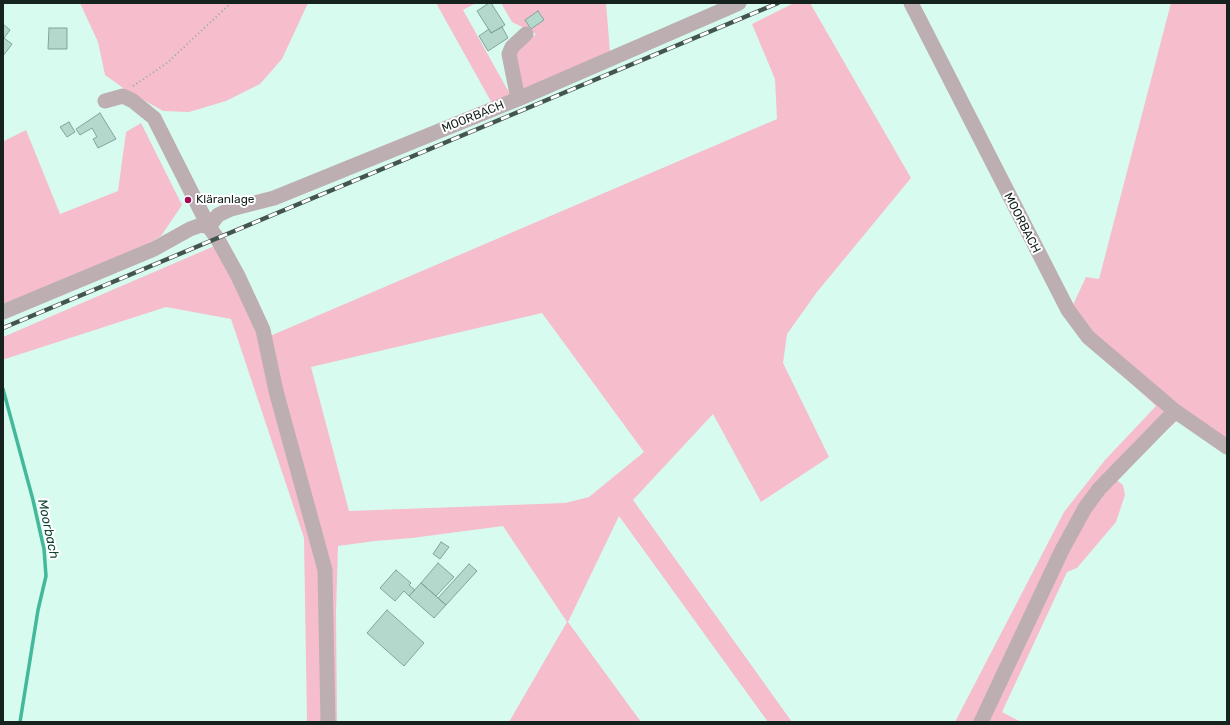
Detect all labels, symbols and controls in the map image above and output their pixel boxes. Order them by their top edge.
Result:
street label: MOORBACH [440,98,506,136]
street label: MOORBACH [1001,190,1043,256]
place label: Kläranlage [196,193,255,207]
marker: Kläranlage [183,195,193,205]
water label: Moorbach [34,498,62,560]

